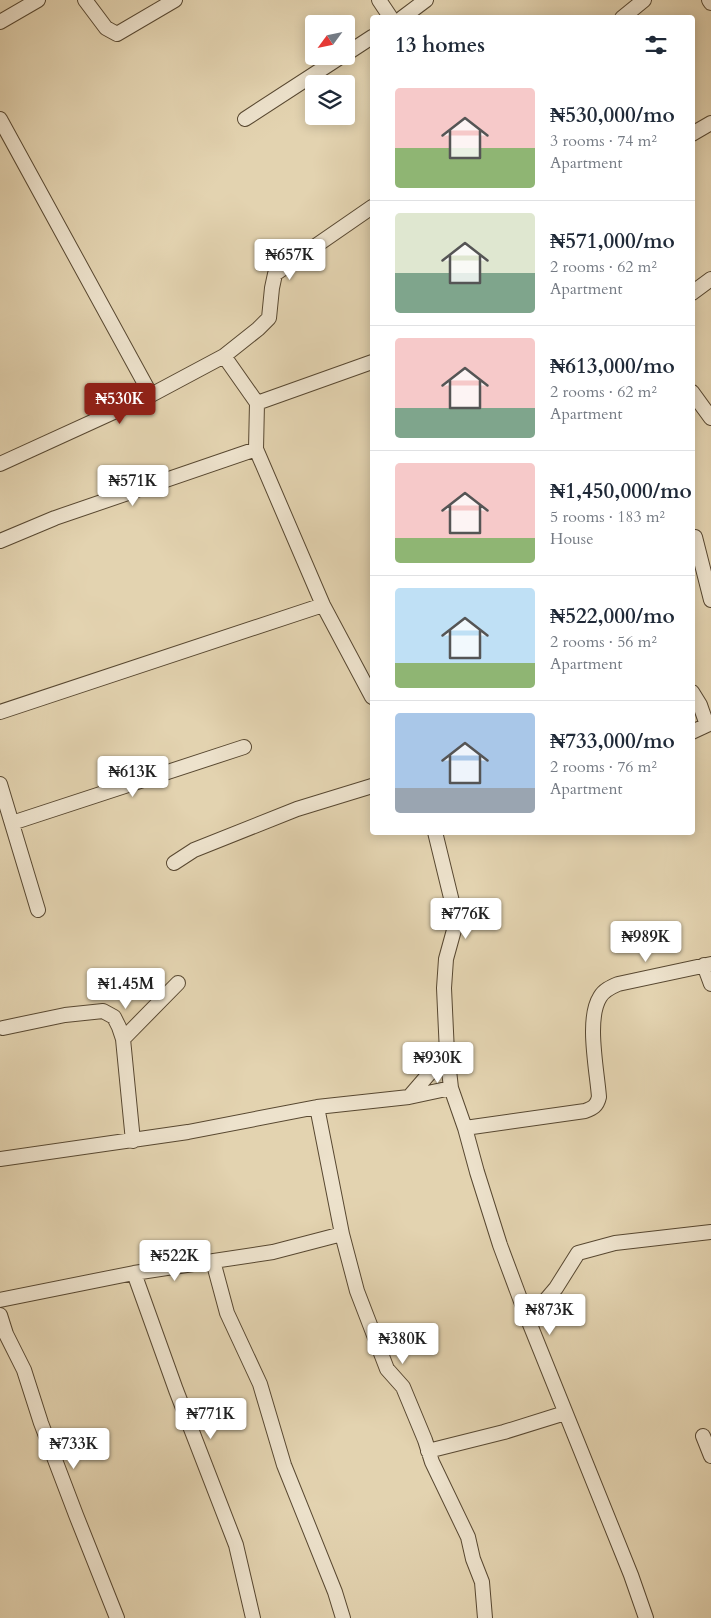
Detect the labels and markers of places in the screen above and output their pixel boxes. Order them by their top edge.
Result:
pin: ₦657K [255,238,325,281]
pin: ₦530K [85,382,155,425]
pin: ₦571K [98,464,168,507]
pin: ₦613K [98,756,168,798]
pin: ₦776K [431,898,501,940]
pin: ₦989K [611,920,681,963]
pin: ₦1.45M [85,968,167,1010]
pin: ₦930K [403,1042,473,1084]
pin: ₦522K [140,1240,210,1282]
pin: ₦873K [515,1294,585,1336]
pin: ₦380K [368,1322,438,1365]
pin: ₦771K [176,1398,246,1440]
pin: ₦733K [39,1428,109,1470]

